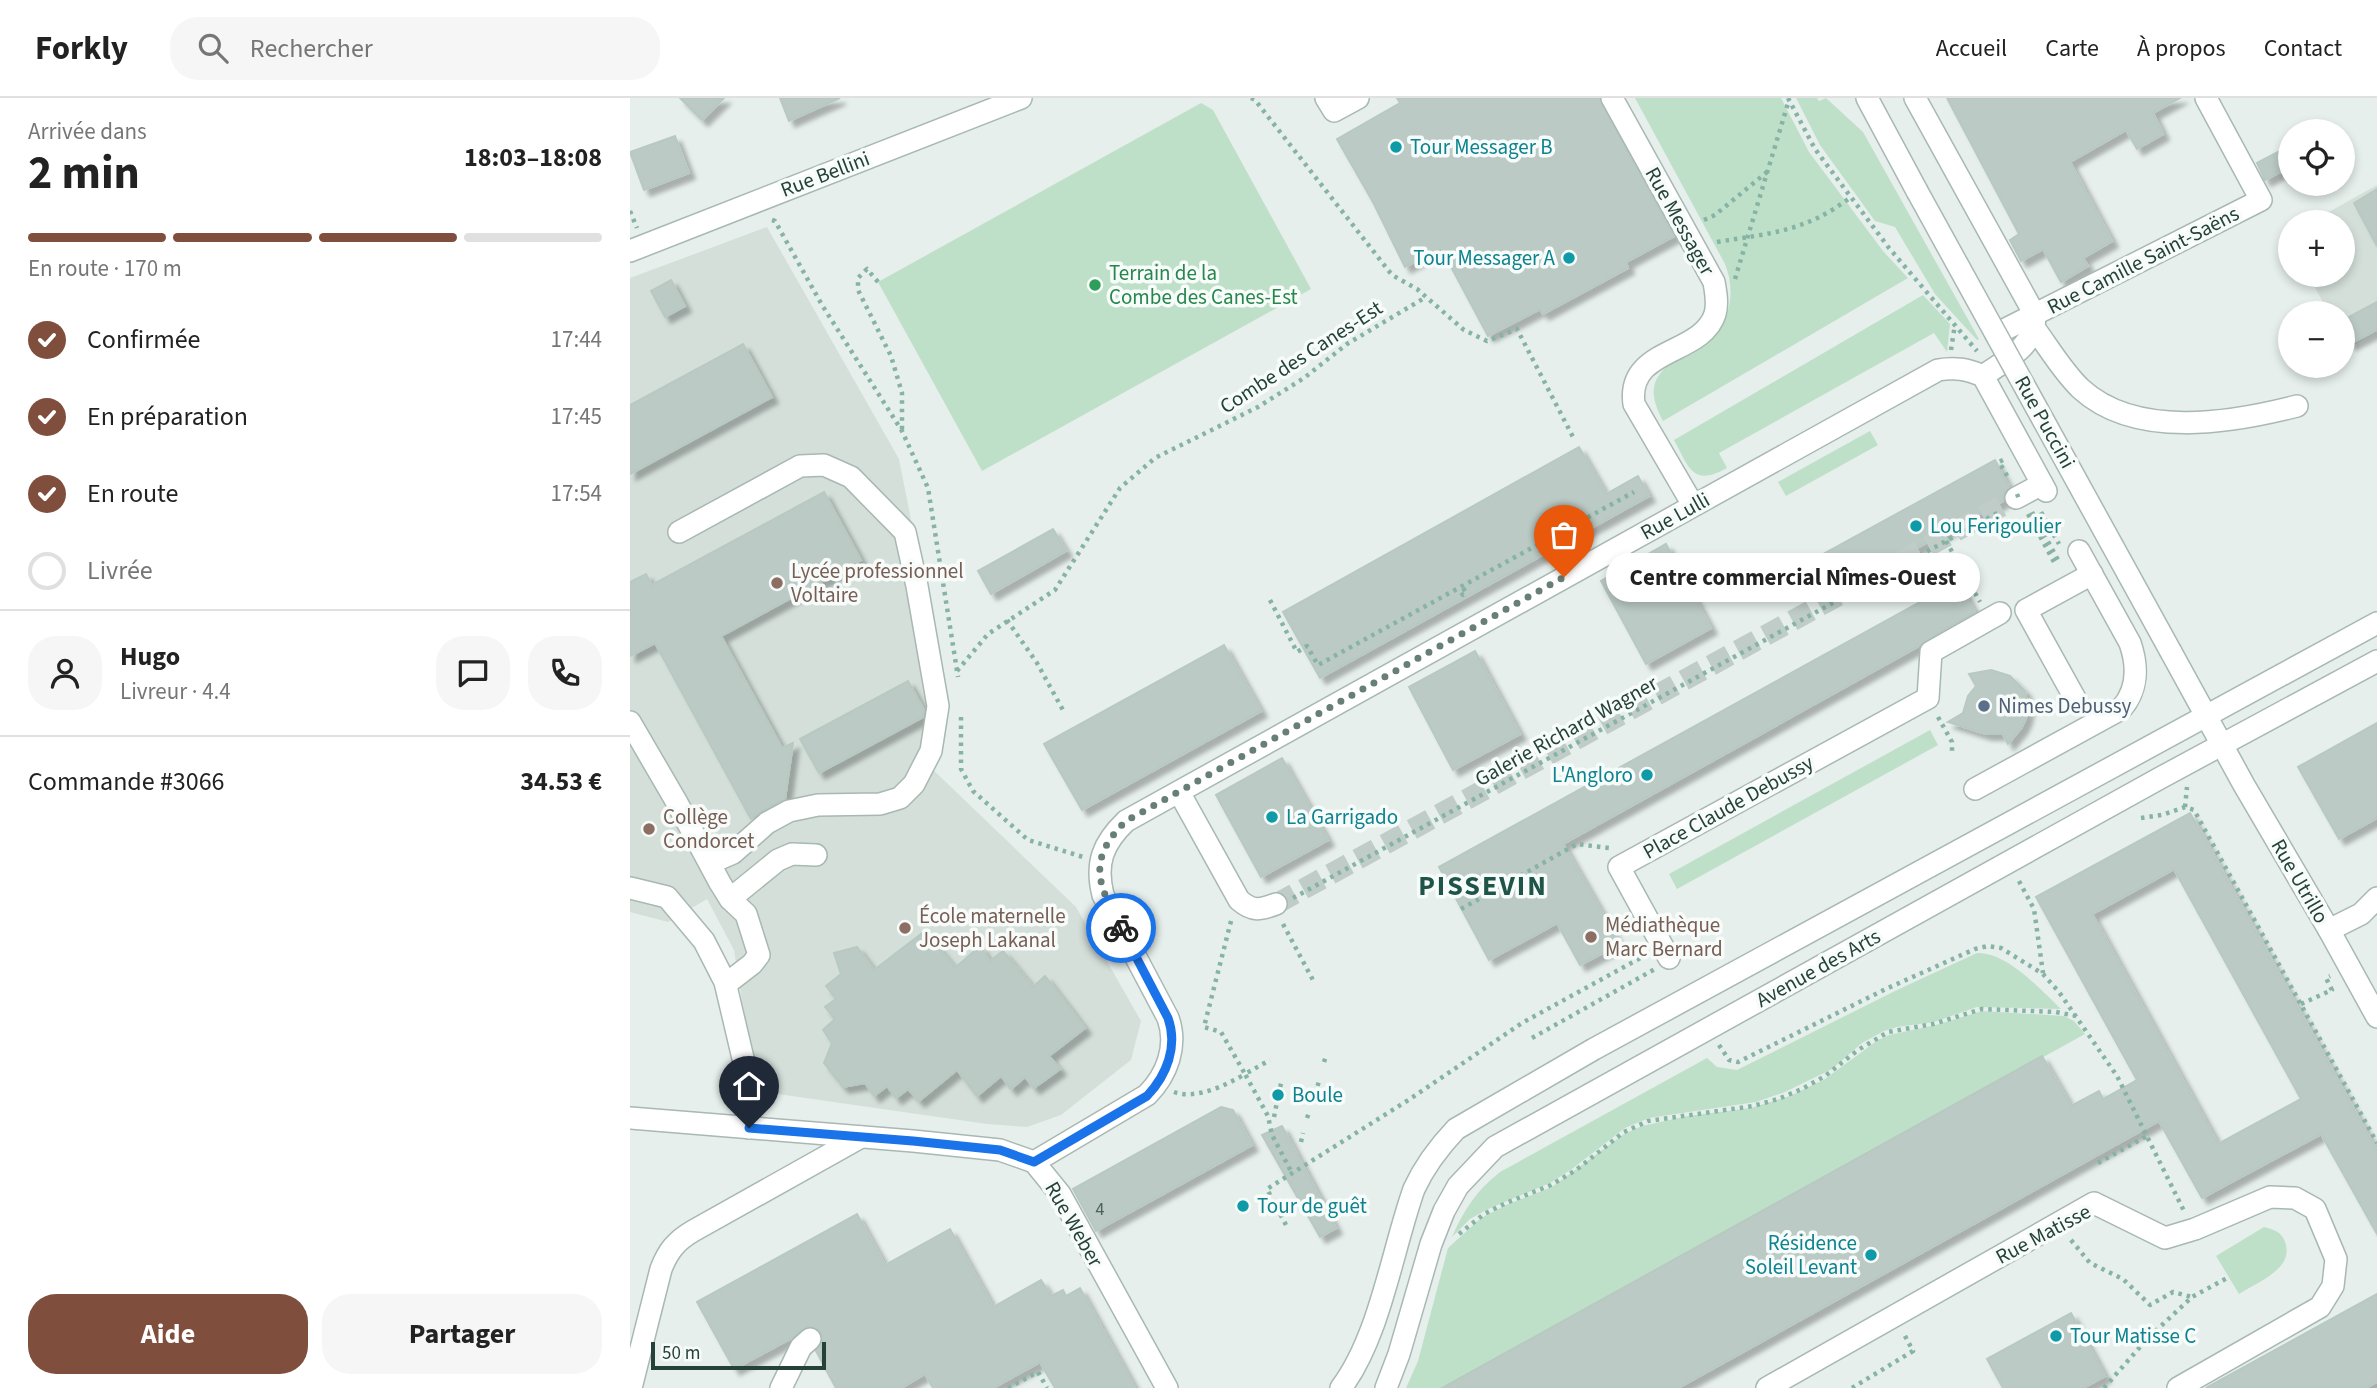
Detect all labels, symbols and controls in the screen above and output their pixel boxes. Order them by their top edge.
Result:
search box [170,17,660,80]
text: Forkly [35,25,128,72]
icon: search [194,29,232,67]
text: Rechercher [250,30,373,67]
text: Accueil [1936,31,2007,66]
text: Carte [2045,31,2099,66]
text: À propos [2137,31,2226,66]
text: Contact [2264,31,2342,66]
text: Arrivée dans [28,115,147,148]
map controls [2278,119,2355,378]
button: locate [2278,119,2355,196]
place label: Tour Messager B [1410,132,1553,162]
text: 18:03–18:08 [464,139,602,176]
marker: Tour Messager B [1388,139,1404,155]
text: 2 min [28,141,140,206]
street label: Rue Bellini [776,143,874,205]
street label: Rue Messager [1638,161,1723,281]
street label: Rue Camille Saint-Saëns [2042,198,2244,322]
button: + [2278,210,2355,287]
place label: Tour Messager A [1413,243,1556,273]
marker: Tour Messager A [1561,250,1577,266]
text: En route · 170 m [28,252,182,285]
place label: Terrain de la Combe des Canes-Est [1109,258,1298,312]
marker: Terrain de la Combe des Canes-Est [1087,277,1103,293]
street label: Combe des Canes-Est [1214,293,1388,421]
button: − [2278,301,2355,378]
icon: check [28,321,66,359]
text: Confirmée [87,321,201,358]
text: 17:44 [551,323,602,356]
street label: Rue Puccini [2007,370,2083,474]
icon: check [28,398,66,436]
text: En préparation [87,398,248,435]
text: 17:45 [551,400,602,433]
icon: check [28,475,66,513]
text: En route [87,475,178,512]
text: 17:54 [551,477,602,510]
street label: Rue Lulli [1635,485,1715,547]
pin [1534,505,1594,577]
place label: Lou Ferigoulier [1930,511,2062,541]
icon: bag [1545,516,1583,554]
marker: Lou Ferigoulier [1908,518,1924,534]
text: Livrée [87,552,153,589]
callout: Centre commercial Nîmes-Ouest [1606,552,1980,602]
place label: Lycée professionnel Voltaire [791,556,964,610]
text: Centre commercial Nîmes-Ouest [1630,561,1956,594]
marker: Lycée professionnel Voltaire [769,575,785,591]
button: person [28,636,102,710]
button: chat [436,636,510,710]
button: phone [528,636,602,710]
text: Hugo [120,638,180,675]
street label: Galerie Richard Wagner [1469,668,1663,794]
text: Livreur · 4.4 [120,675,231,708]
place label: Nimes Debussy [1998,691,2132,721]
marker: Nimes Debussy [1976,698,1992,714]
street label: Place Claude Debussy [1637,747,1819,866]
place label: L'Angloro [1552,760,1633,790]
text: Commande #3066 [28,763,225,800]
text: 34.53 € [520,763,602,800]
marker: L'Angloro [1639,767,1655,783]
place label: Collège Condorcet [663,802,754,856]
place label: La Garrigado [1286,802,1398,832]
marker: La Garrigado [1264,809,1280,825]
marker: Collège Condorcet [641,821,657,837]
street label: Rue Utrillo [2264,833,2336,929]
district label: PISSEVIN [1418,866,1548,906]
courier [1086,893,1156,963]
place label: École maternelle Joseph Lakanal [919,901,1066,955]
icon: bike [1102,909,1140,947]
place label: Médiathèque Marc Bernard [1605,910,1723,964]
marker: École maternelle Joseph Lakanal [897,920,913,936]
street label: Avenue des Arts [1750,921,1886,1015]
marker: Médiathèque Marc Bernard [1583,929,1599,945]
pin [719,1056,779,1128]
icon: home [730,1067,768,1105]
place label: Boule [1292,1080,1343,1110]
marker: Boule [1270,1087,1286,1103]
street label: Rue Weber [1037,1176,1111,1273]
place label: Tour de guêt [1257,1191,1367,1221]
street label: Rue Matisse [1990,1196,2096,1272]
house number: 4 [1096,1197,1105,1222]
marker: Tour de guêt [1235,1198,1251,1214]
place label: Résidence Soleil Levant [1745,1228,1857,1282]
marker: Résidence Soleil Levant [1863,1247,1879,1263]
button: Aide [28,1294,308,1374]
button: Partager [322,1294,602,1374]
place label: Tour Matisse C [2070,1321,2196,1351]
marker: Tour Matisse C [2048,1328,2064,1344]
scale bar [651,1339,826,1371]
text: 50 m [662,1340,700,1367]

